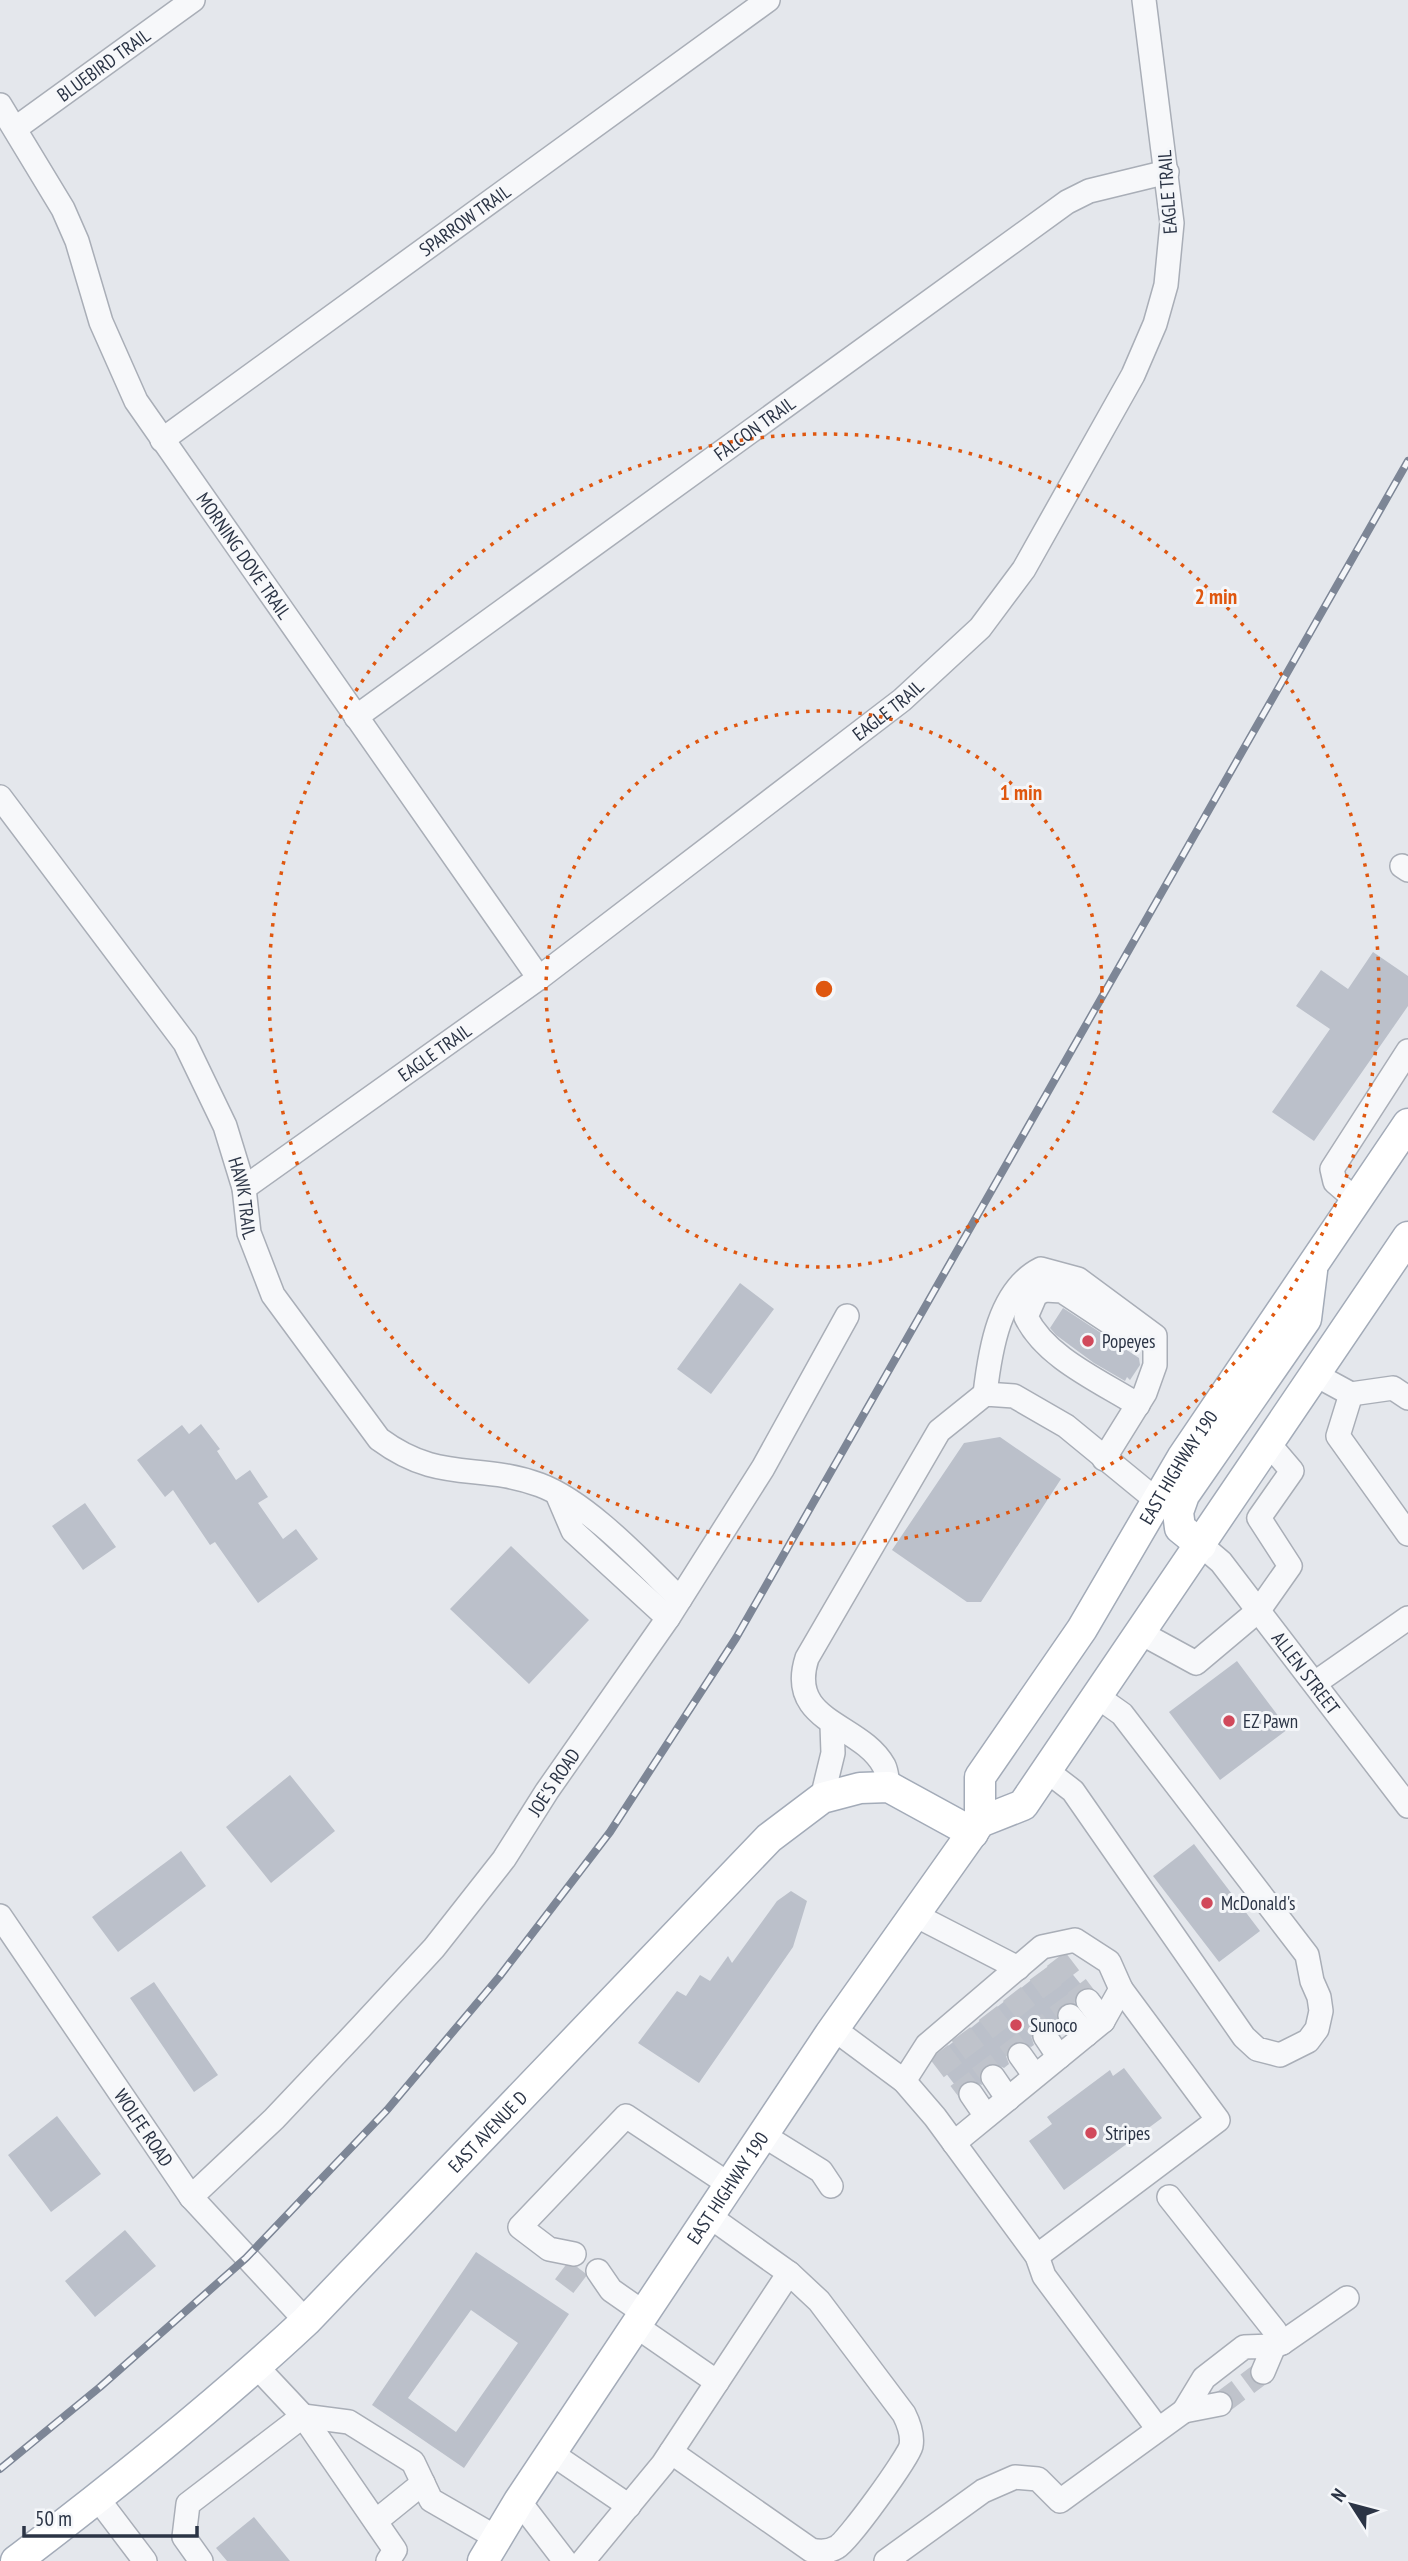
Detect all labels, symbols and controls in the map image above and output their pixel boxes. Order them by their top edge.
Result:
street label: BLUEBIRD TRAIL [52,23,155,107]
street label: EAGLE TRAIL [1152,149,1182,235]
street label: SPARROW TRAIL [414,179,515,261]
street label: FALCON TRAIL [709,391,800,466]
street label: MORNING DOVE TRAIL [191,488,297,624]
text: 2 min [1195,583,1237,610]
street label: EAGLE TRAIL [848,674,928,746]
text: 1 min [1000,779,1042,806]
centre of rings [812,977,836,1001]
street label: EAGLE TRAIL [393,1018,476,1086]
street label: HAWK TRAIL [223,1154,262,1242]
place label: Popeyes [1102,1329,1155,1353]
marker: Popeyes [1080,1333,1096,1349]
street label: EAST HIGHWAY 190 [1134,1406,1223,1528]
street label: ALLEN STREET [1267,1627,1346,1719]
place label: EZ Pawn [1243,1709,1298,1733]
marker: EZ Pawn [1221,1713,1237,1729]
street label: JOE'S ROAD [522,1744,585,1821]
place label: McDonald's [1221,1891,1296,1915]
marker: McDonald's [1199,1895,1215,1911]
place label: Sunoco [1030,2013,1078,2037]
marker: Sunoco [1008,2017,1024,2033]
street label: WOLFE ROAD [109,2084,179,2171]
street label: EAST AVENUE D [443,2086,532,2177]
place label: Stripes [1105,2121,1150,2145]
marker: Stripes [1083,2125,1099,2141]
street label: EAST HIGHWAY 190 [682,2127,773,2249]
north arrow [1317,2470,1387,2540]
text: N [1326,2484,1351,2506]
scale bar [24,2494,198,2538]
text: 50 m [35,2505,72,2532]

